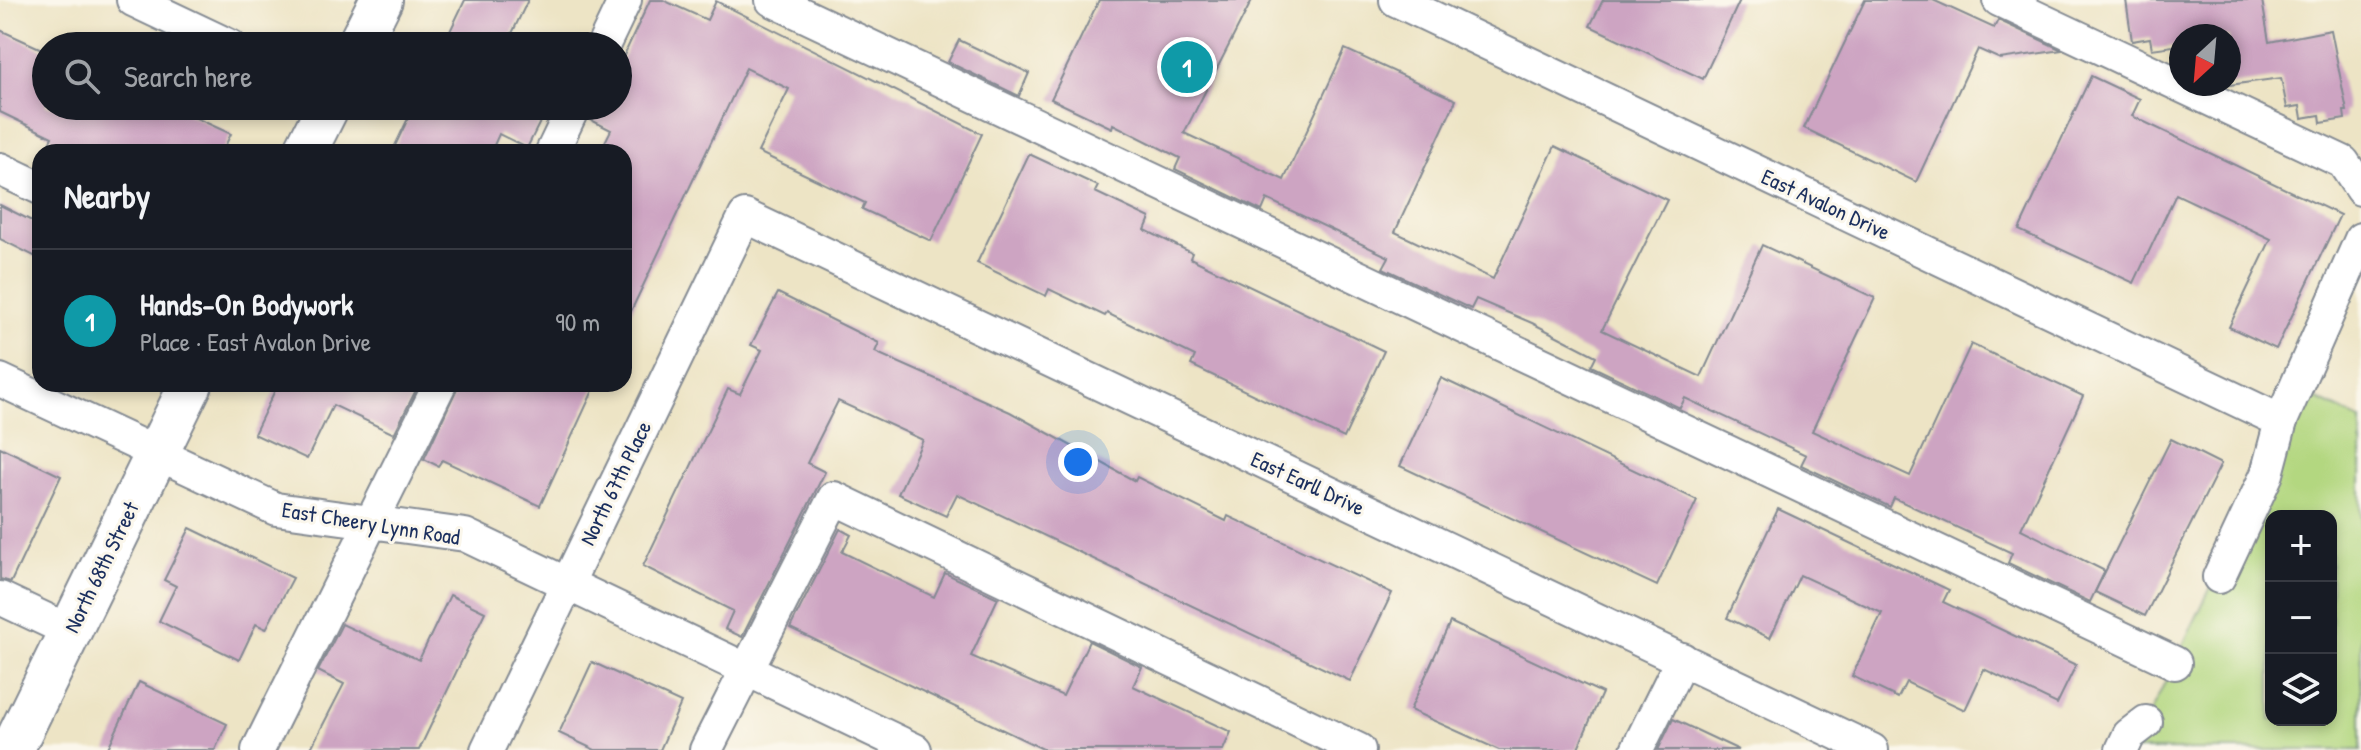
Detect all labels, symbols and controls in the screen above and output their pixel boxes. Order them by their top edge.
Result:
north arrow [2169,24,2241,96]
search box [32,32,632,120]
pin: 1 [1161,37,1213,97]
icon: search [60,54,104,98]
text: Search here [124,56,252,96]
street label: East Avalon Drive [1757,161,1895,247]
text: Nearby [64,173,150,219]
text: Hands-On Bodywork [140,284,354,324]
text: 1 [85,304,95,339]
text: 90 m [555,304,600,339]
text: Place · East Avalon Drive [140,324,371,359]
street label: North 67th Place [572,416,658,550]
your location [1058,442,1098,482]
street label: East Earll Drive [1246,444,1370,523]
street label: East Cheery Lynn Road [280,494,462,552]
street label: North 68th Street [56,496,146,638]
map controls [2265,510,2337,726]
button: + [2265,510,2337,582]
button: − [2265,582,2337,654]
button: layers [2265,654,2337,726]

